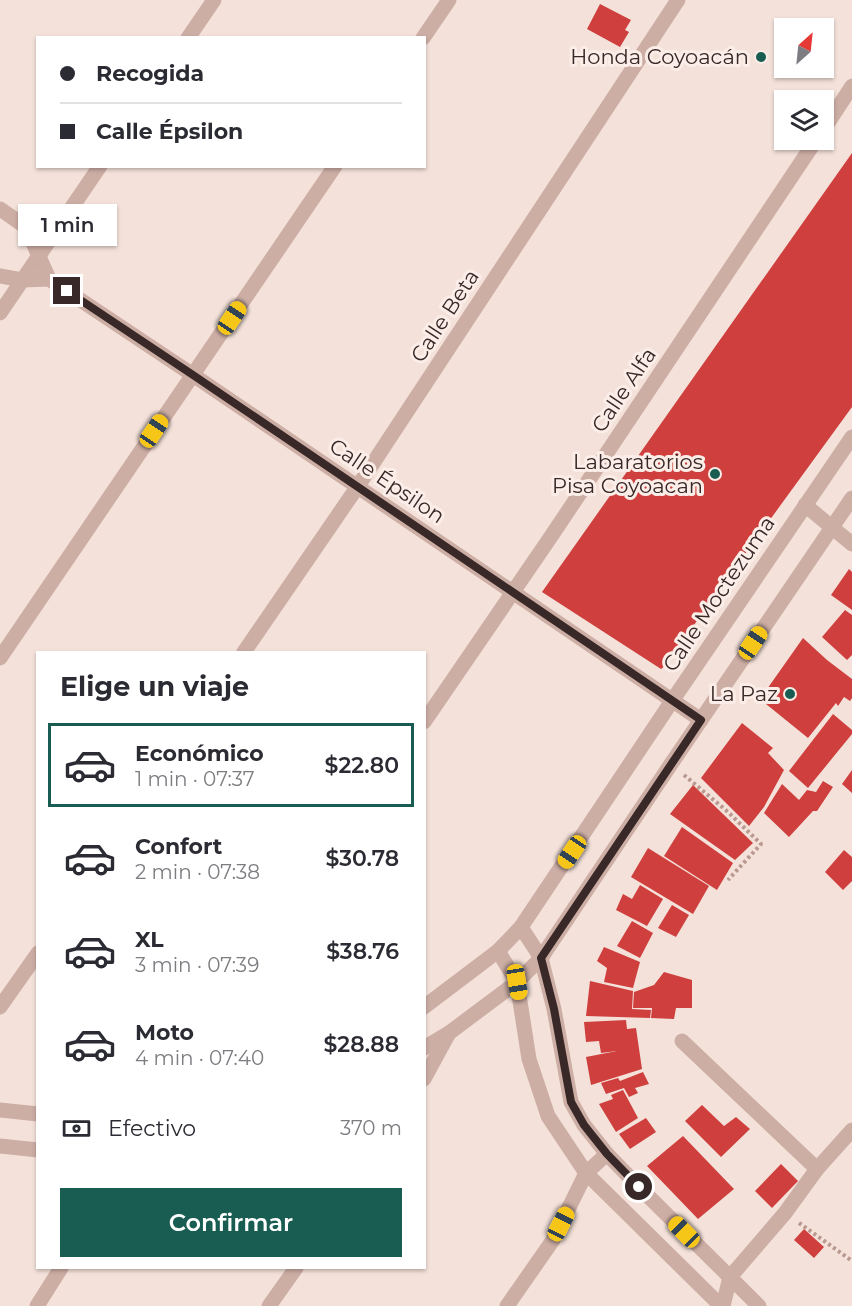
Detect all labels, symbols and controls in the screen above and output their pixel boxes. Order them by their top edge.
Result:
north arrow [774,18,834,78]
map controls [774,18,834,150]
place label: Honda Coyoacán [570,44,749,69]
marker: Honda Coyoacán [754,50,768,64]
text: Recogida [96,60,204,87]
button: layers [774,90,834,150]
text: Calle Épsilon [96,118,243,145]
callout: 1 min [17,204,116,246]
text: 1 min [41,213,94,237]
street label: Calle Beta [405,265,484,367]
route end [53,277,80,304]
car [214,298,250,338]
street label: Calle Alfa [586,343,661,437]
car [136,411,172,451]
street label: Calle Épsilon [325,433,450,528]
place label: Labaratorios Pisa Coyoacan [552,449,703,498]
marker: Labaratorios Pisa Coyoacan [708,467,722,481]
street label: Calle Moctezuma [657,511,780,676]
car [735,623,771,663]
text: Elige un viaje [60,670,249,703]
place label: La Paz [710,681,778,706]
marker: La Paz [783,687,797,701]
icon: car [63,738,117,792]
text: Económico [135,740,264,767]
text: $22.80 [325,752,399,779]
text: 1 min · 07:37 [135,767,255,791]
icon: car [63,831,117,885]
car [554,832,590,872]
text: Confort [135,833,222,860]
text: $30.78 [326,845,399,872]
text: 2 min · 07:38 [135,860,260,884]
icon: car [63,924,117,978]
text: XL [135,926,164,953]
text: $38.76 [326,938,399,965]
text: 3 min · 07:39 [135,953,259,977]
car [505,963,529,1001]
icon: car [63,1017,117,1071]
text: Moto [135,1019,194,1046]
text: $28.88 [324,1031,399,1058]
text: 4 min · 07:40 [135,1046,264,1070]
icon: cash [60,1112,93,1145]
text: Efectivo [108,1115,196,1142]
text: 370 m [340,1116,402,1140]
route start [625,1173,652,1200]
button: Confirmar [60,1188,402,1257]
car [545,1204,577,1244]
car [665,1213,703,1251]

